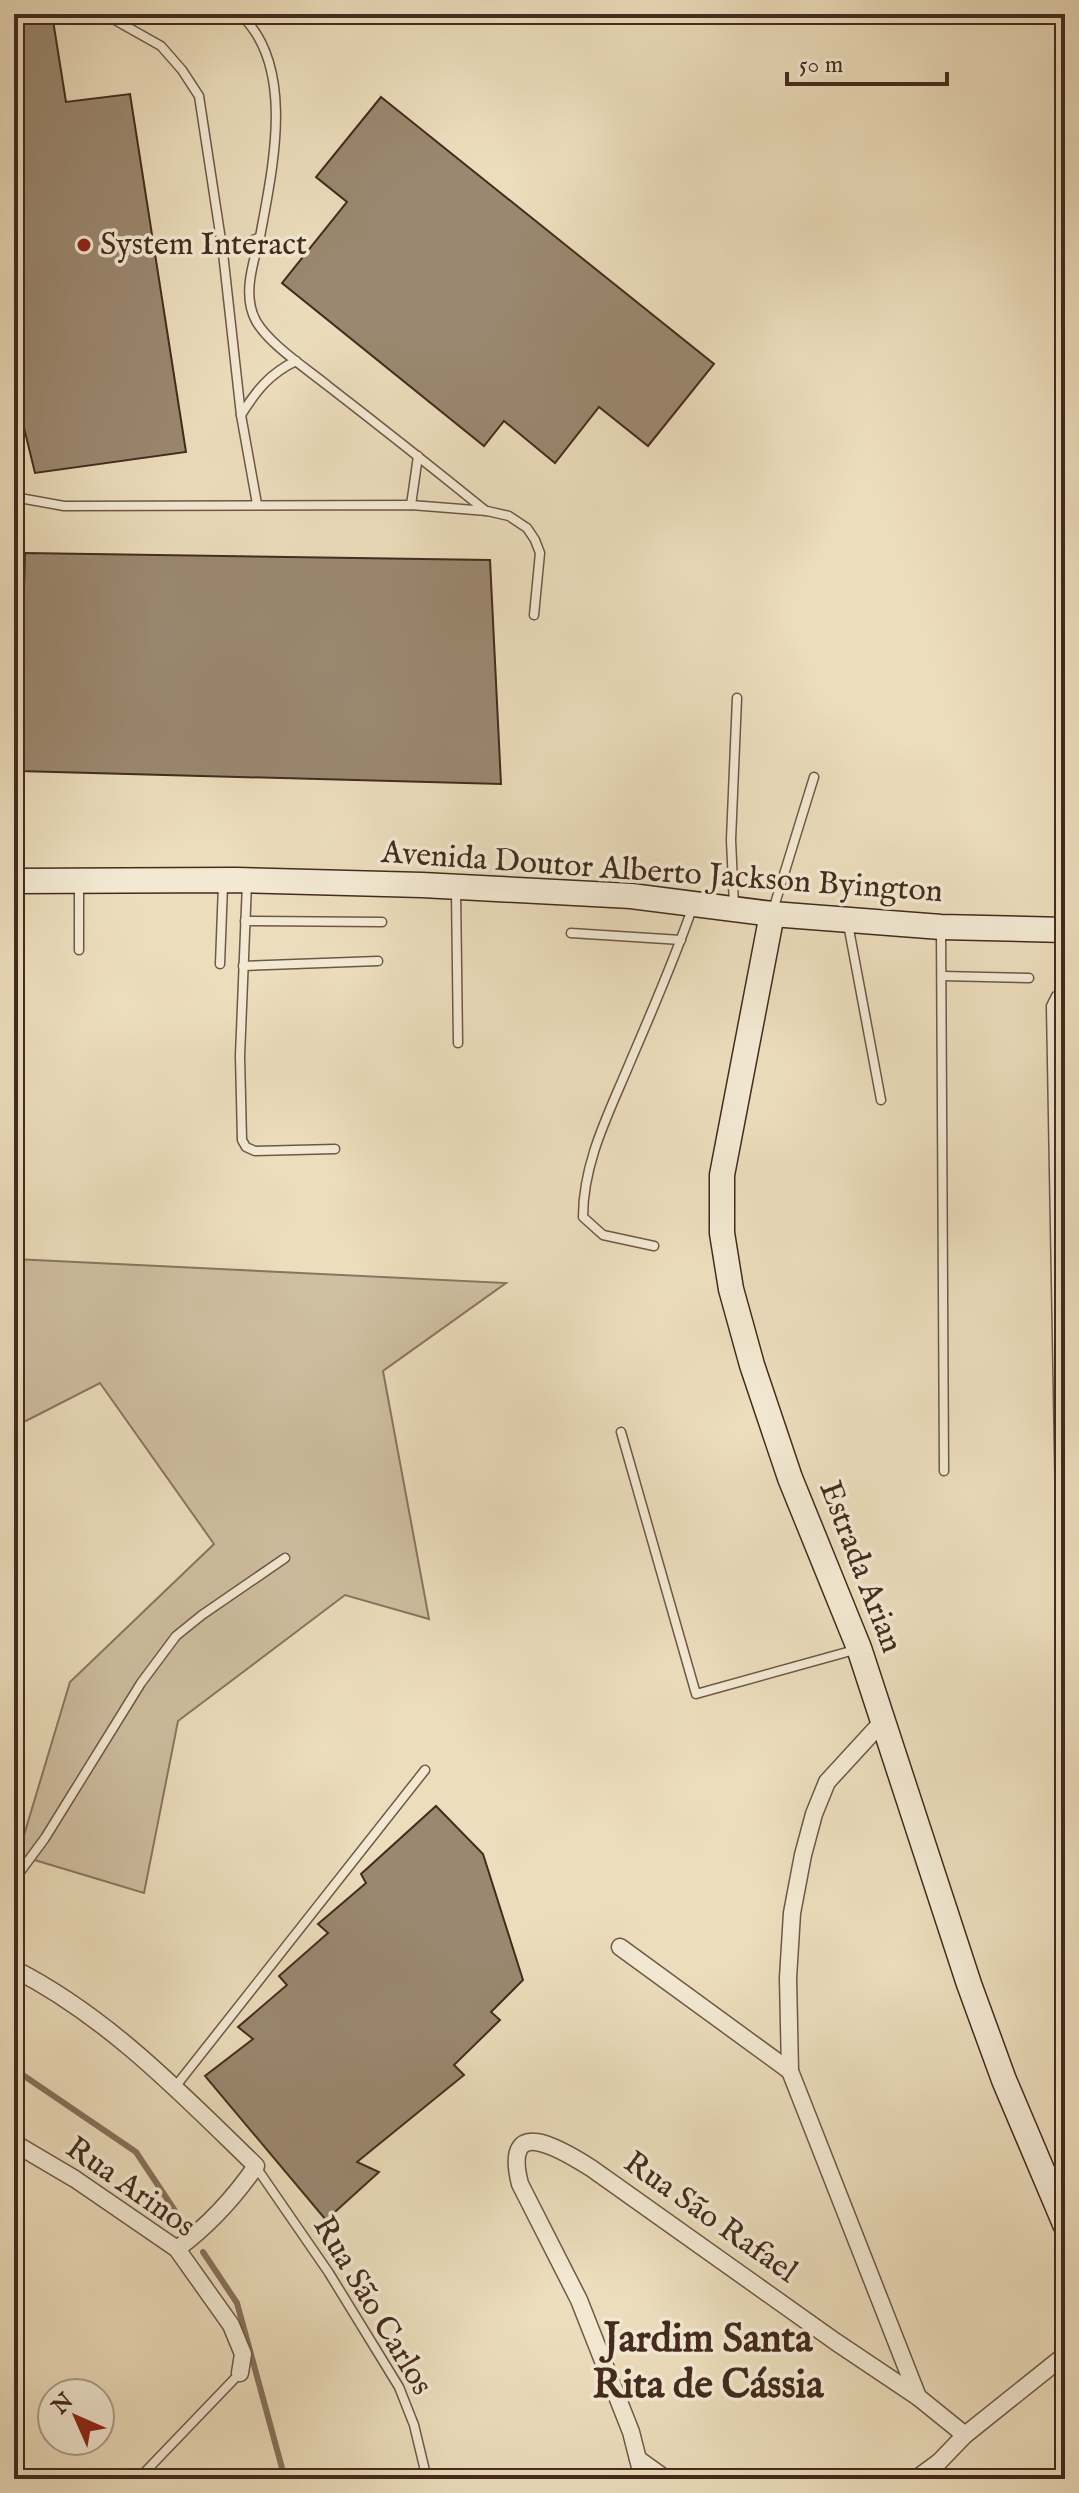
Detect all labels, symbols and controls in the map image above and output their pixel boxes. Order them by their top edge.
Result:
scale bar [787,36,947,86]
text: 50 m [799,50,843,81]
place label: System Interact [100,225,307,266]
marker: System Interact [75,236,93,254]
street label: Avenida Doutor Alberto Jackson Byington [379,833,944,913]
street label: Estrada Arian [808,1475,912,1659]
street label: Rua Arinos [57,2128,203,2248]
street label: Rua São Rafael [615,2143,805,2293]
street label: Rua São Carlos [303,2209,441,2403]
district label: Jardim Santa Rita de Cássia [593,2315,824,2412]
north arrow [36,2377,116,2457]
text: N [46,2388,80,2422]

